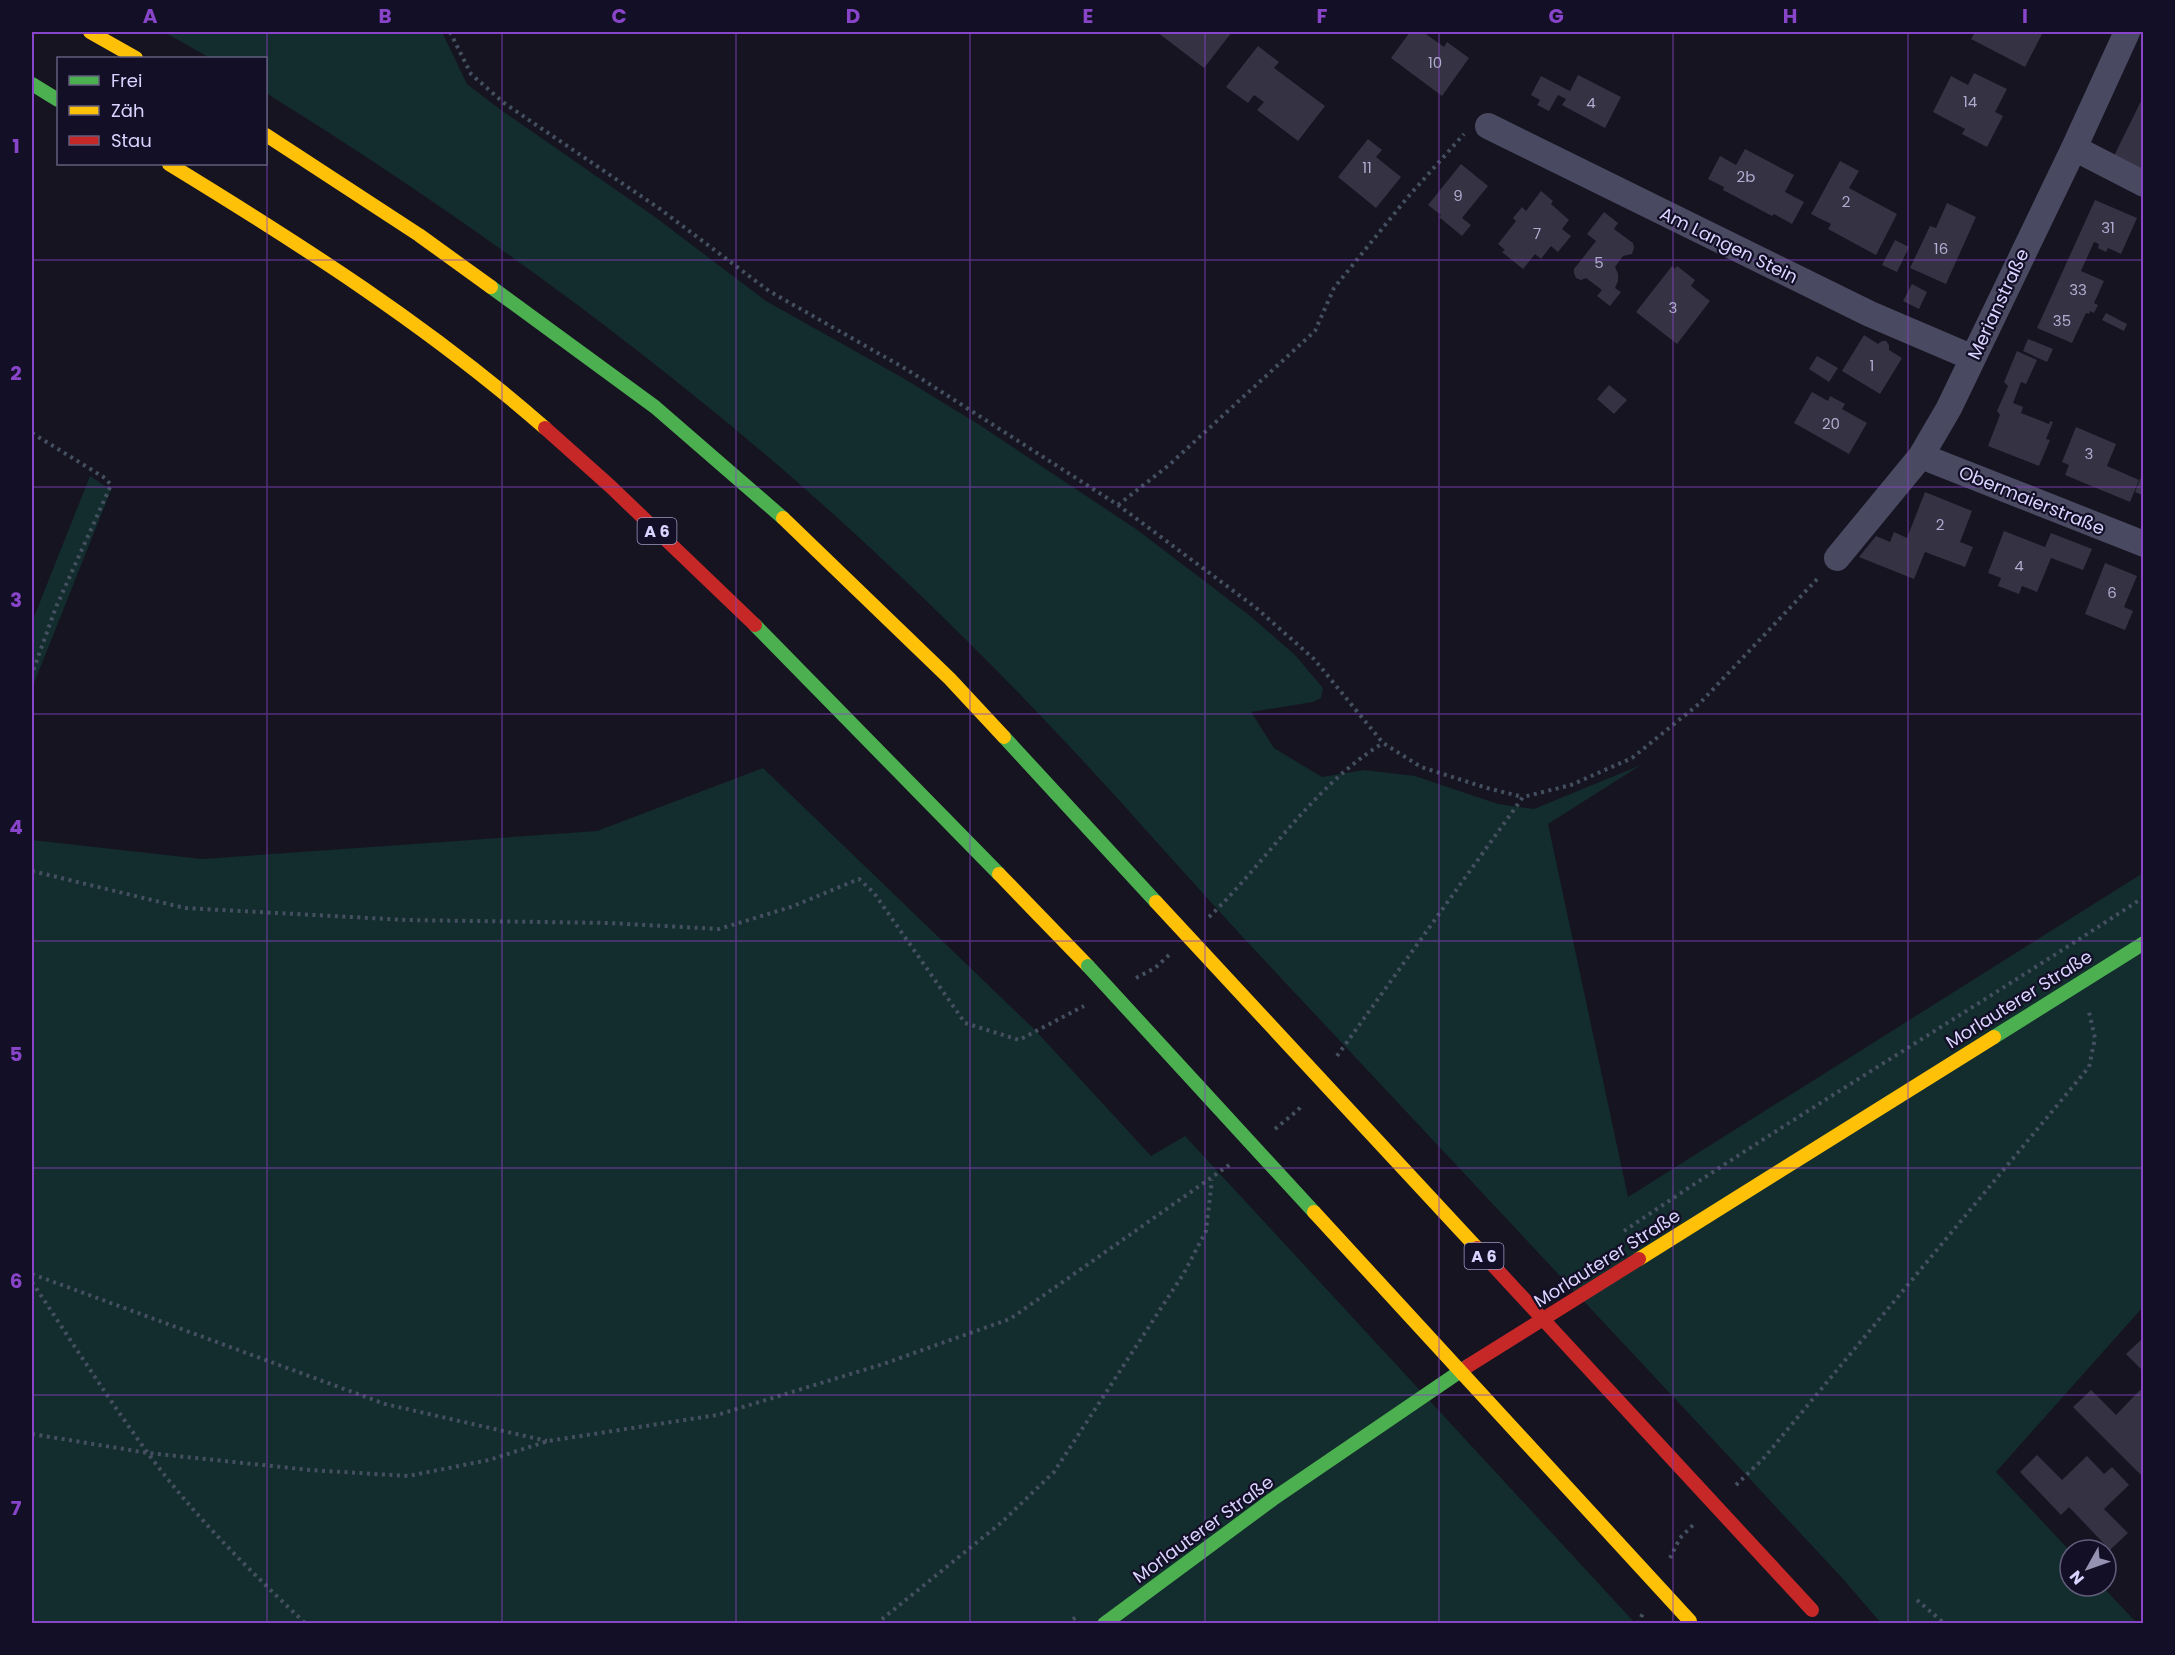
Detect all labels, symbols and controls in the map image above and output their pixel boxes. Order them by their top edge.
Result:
text: A [143,2,158,30]
text: B [378,2,392,30]
text: C [611,2,627,30]
text: D [846,2,860,30]
text: E [1083,2,1093,30]
text: F [1317,2,1328,30]
text: G [1548,2,1564,30]
text: H [1783,2,1797,30]
text: I [2022,2,2028,30]
house number: 10 [1428,52,1442,73]
legend [57,57,267,165]
text: Frei [111,68,142,93]
house number: 14 [1963,91,1977,112]
house number: 4 [1586,92,1596,113]
text: Zäh [111,98,144,123]
text: Stau [111,128,152,153]
text: 1 [12,132,20,160]
house number: 11 [1362,157,1372,178]
house number: 2b [1737,166,1755,187]
house number: 9 [1453,185,1463,206]
house number: 2 [1842,191,1850,212]
street label: Am Langen Stein [1656,201,1802,289]
house number: 31 [2101,217,2115,238]
house number: 7 [1533,223,1541,244]
house number: 16 [1934,238,1948,259]
street label: Merianstraße [1961,244,2035,364]
house number: 5 [1594,252,1604,273]
house number: 33 [2069,279,2087,300]
house number: 3 [1669,297,1677,318]
house number: 35 [2053,310,2071,331]
house number: 1 [1870,355,1874,376]
text: 2 [10,359,22,387]
house number: 20 [1822,413,1840,434]
house number: 3 [2085,443,2093,464]
street label: Obermaierstraße [1955,459,2109,541]
house number: 2 [1936,514,1944,535]
road number: A 6 [638,518,676,544]
house number: 4 [2014,555,2024,576]
house number: 6 [2107,582,2117,603]
text: 3 [10,586,22,614]
text: 4 [9,813,23,841]
street label: Morlauterer Straße [1941,944,2097,1054]
text: 5 [10,1040,23,1068]
street label: Morlauterer Straße [1529,1203,1685,1313]
road number: A 6 [1464,1243,1504,1269]
text: 6 [10,1267,22,1295]
street label: Morlauterer Straße [1128,1469,1278,1589]
text: 7 [11,1494,22,1522]
north arrow [2058,1538,2118,1598]
text: N [2064,1565,2090,1589]

